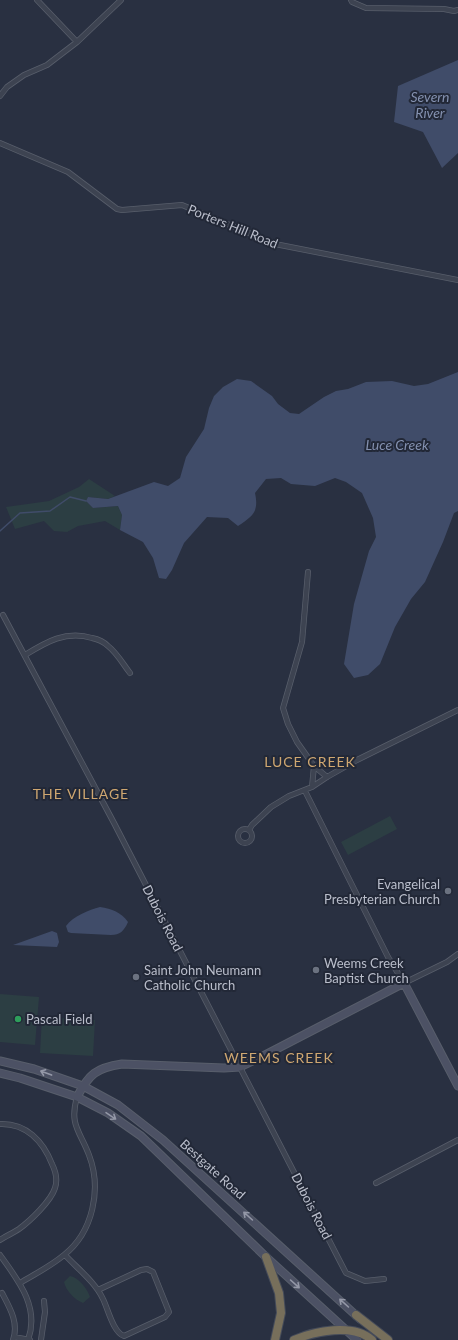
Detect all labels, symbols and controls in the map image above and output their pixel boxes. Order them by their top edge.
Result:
water label: Severn River [410,88,450,121]
street label: Porters Hill Road [186,201,280,251]
water label: Luce Creek [365,436,429,453]
district label: LUCE CREEK [264,753,356,770]
district label: THE VILLAGE [33,785,129,802]
place label: Evangelical Presbyterian Church [324,876,440,907]
street label: Dubois Road [139,882,187,954]
marker: Evangelical Presbyterian Church [443,886,453,896]
place label: Weems Creek Baptist Church [324,955,409,986]
place label: Saint John Neumann Catholic Church [144,962,261,993]
marker: Weems Creek Baptist Church [311,965,321,975]
marker: Saint John Neumann Catholic Church [131,972,141,982]
place label: Pascal Field [26,1011,92,1027]
marker: Pascal Field [13,1014,23,1024]
district label: WEEMS CREEK [224,1049,334,1066]
one-way arrow [40,1069,53,1076]
one-way arrow [106,1112,117,1120]
street label: Bestgate Road [177,1136,249,1202]
street label: Dubois Road [288,1170,336,1242]
one-way arrow [243,1212,253,1221]
one-way arrow [289,1279,300,1288]
one-way arrow [338,1299,349,1308]

